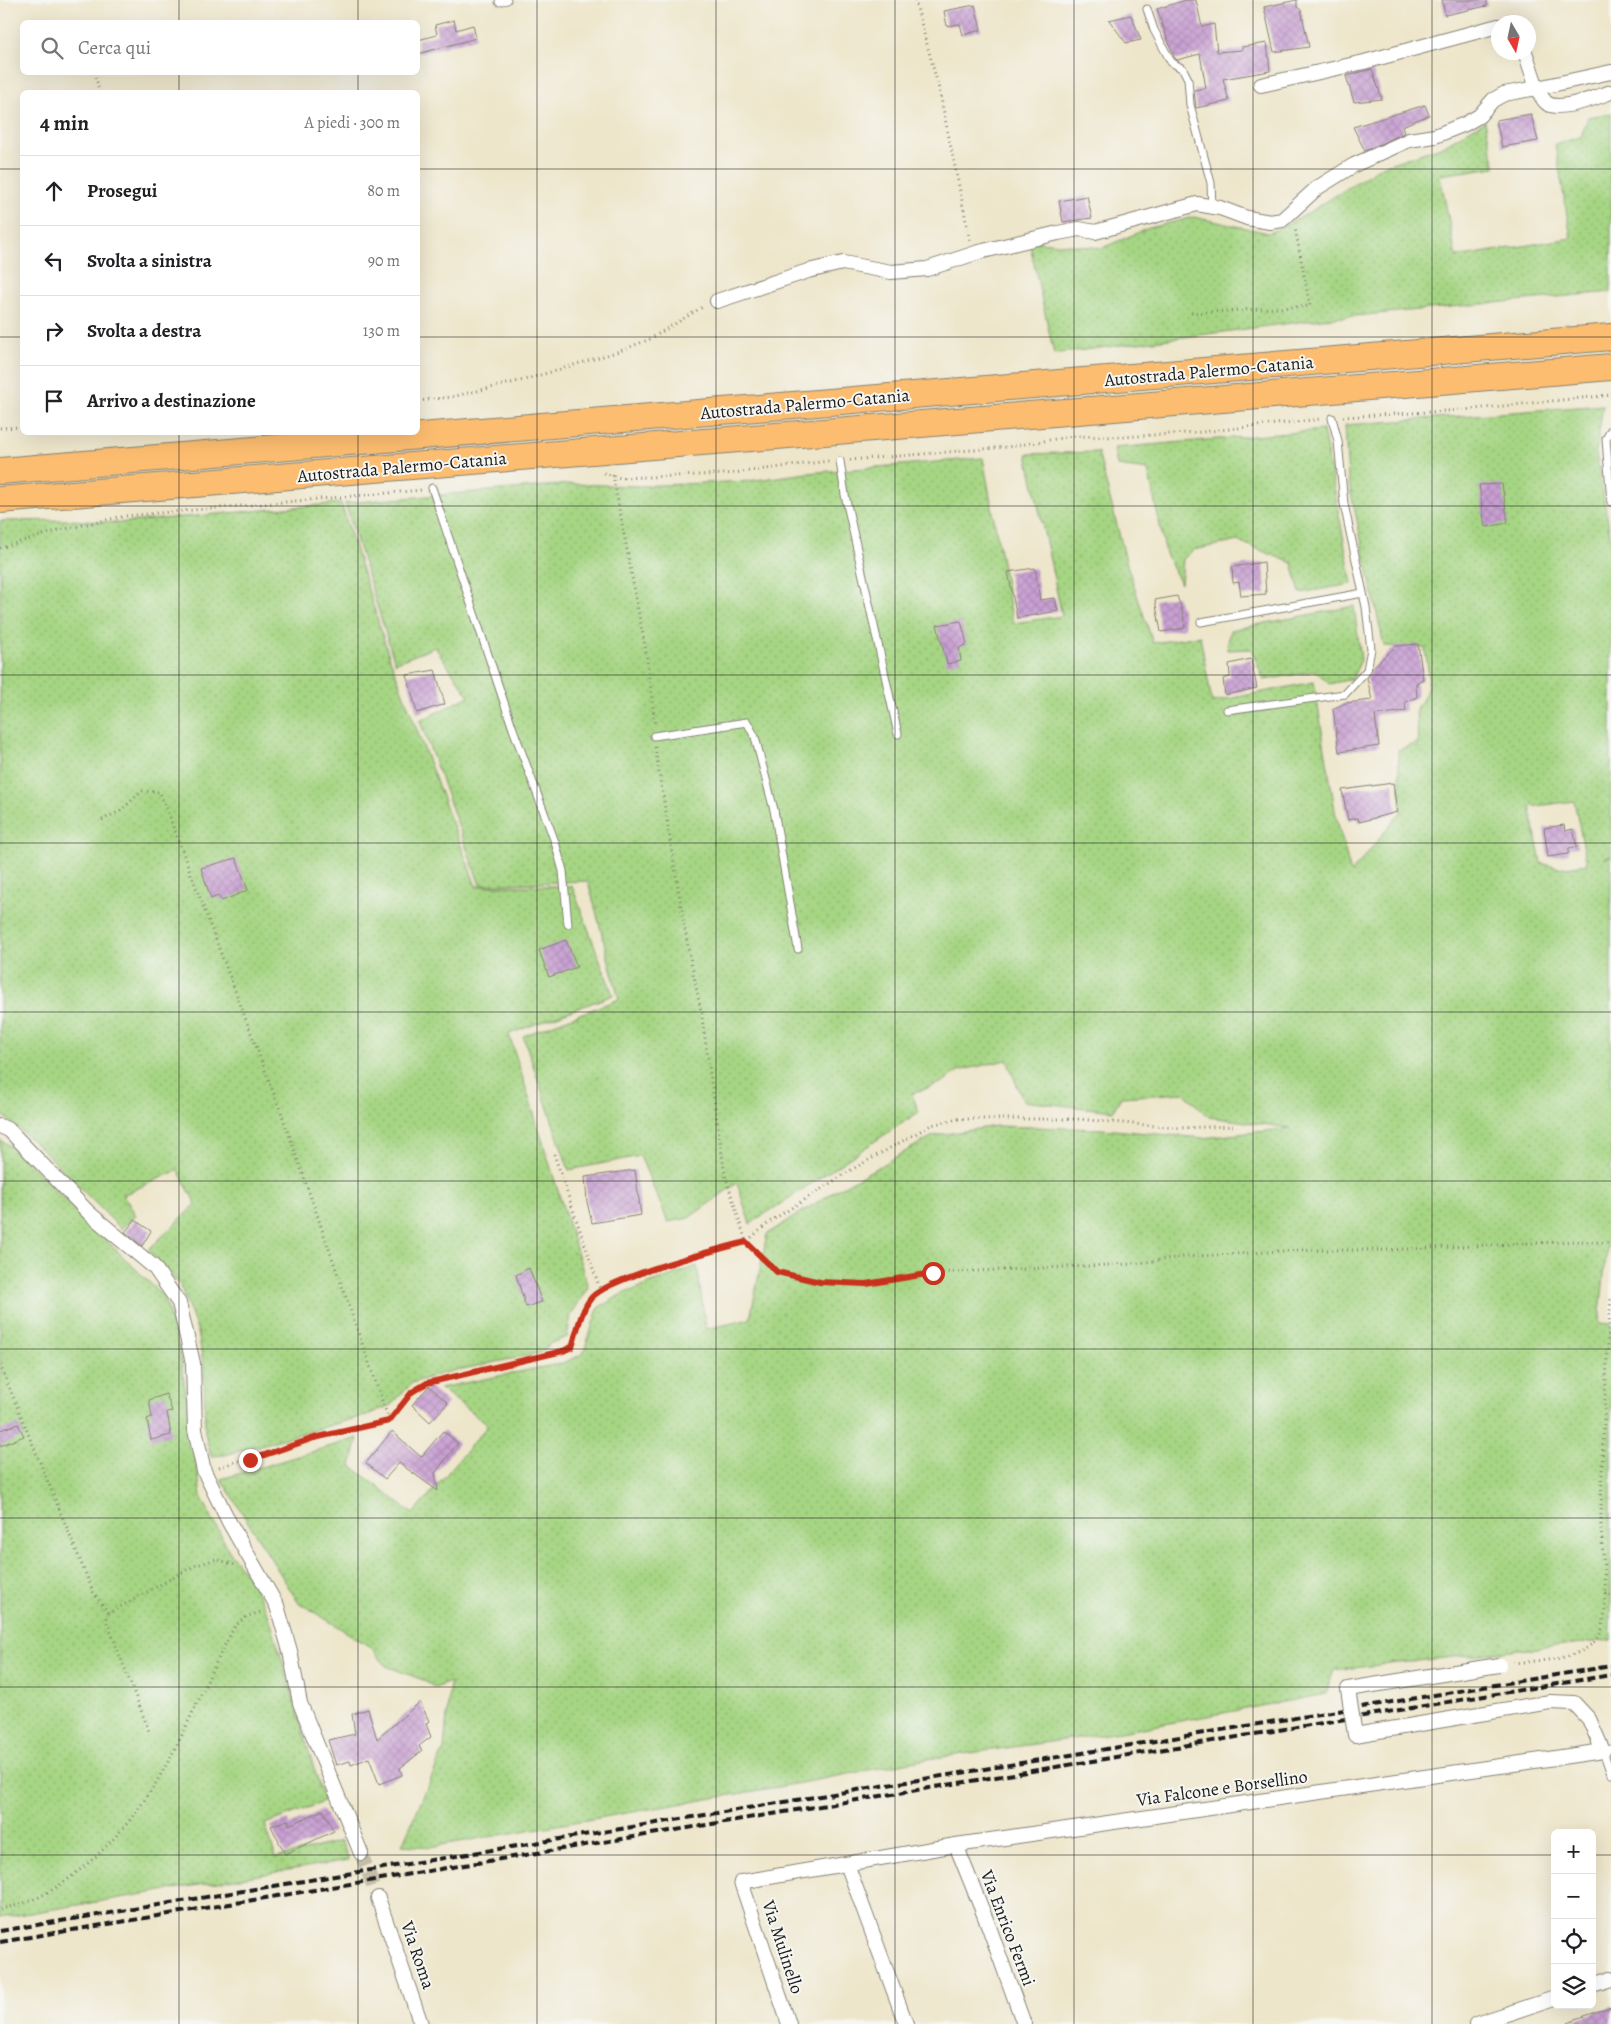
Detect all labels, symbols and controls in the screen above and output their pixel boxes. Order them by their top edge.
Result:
north arrow [1491,15,1536,60]
search box [20,20,420,75]
icon: search [38,34,66,62]
text: Cerca qui [78,35,151,61]
text: 4 min [40,109,89,137]
text: A piedi · 300 m [305,112,400,134]
icon: ahead [40,177,68,205]
text: Prosegui [87,178,157,204]
text: 80 m [367,180,400,202]
icon: left [40,247,68,275]
text: Svolta a sinistra [87,248,212,274]
text: 90 m [368,250,400,272]
icon: right [40,317,68,345]
text: Svolta a destra [87,318,201,344]
text: 130 m [363,320,400,342]
street label: Autostrada Palermo-Catania [1102,350,1315,392]
street label: Autostrada Palermo-Catania [698,383,911,425]
icon: arrive [40,387,68,415]
text: Arrivo a destinazione [87,388,256,414]
street label: Autostrada Palermo-Catania [295,446,508,488]
route start [922,1262,945,1285]
route end [239,1449,262,1472]
street label: Via Falcone e Borsellino [1134,1764,1309,1812]
map controls [1551,1829,1596,2009]
button: + [1551,1829,1596,1874]
street label: Via Enrico Fermi [974,1866,1041,1989]
button: − [1551,1874,1596,1919]
street label: Via Mulinello [756,1896,809,1997]
street label: Via Roma [395,1917,441,1993]
button: locate [1551,1919,1596,1964]
button: layers [1551,1964,1596,2009]

